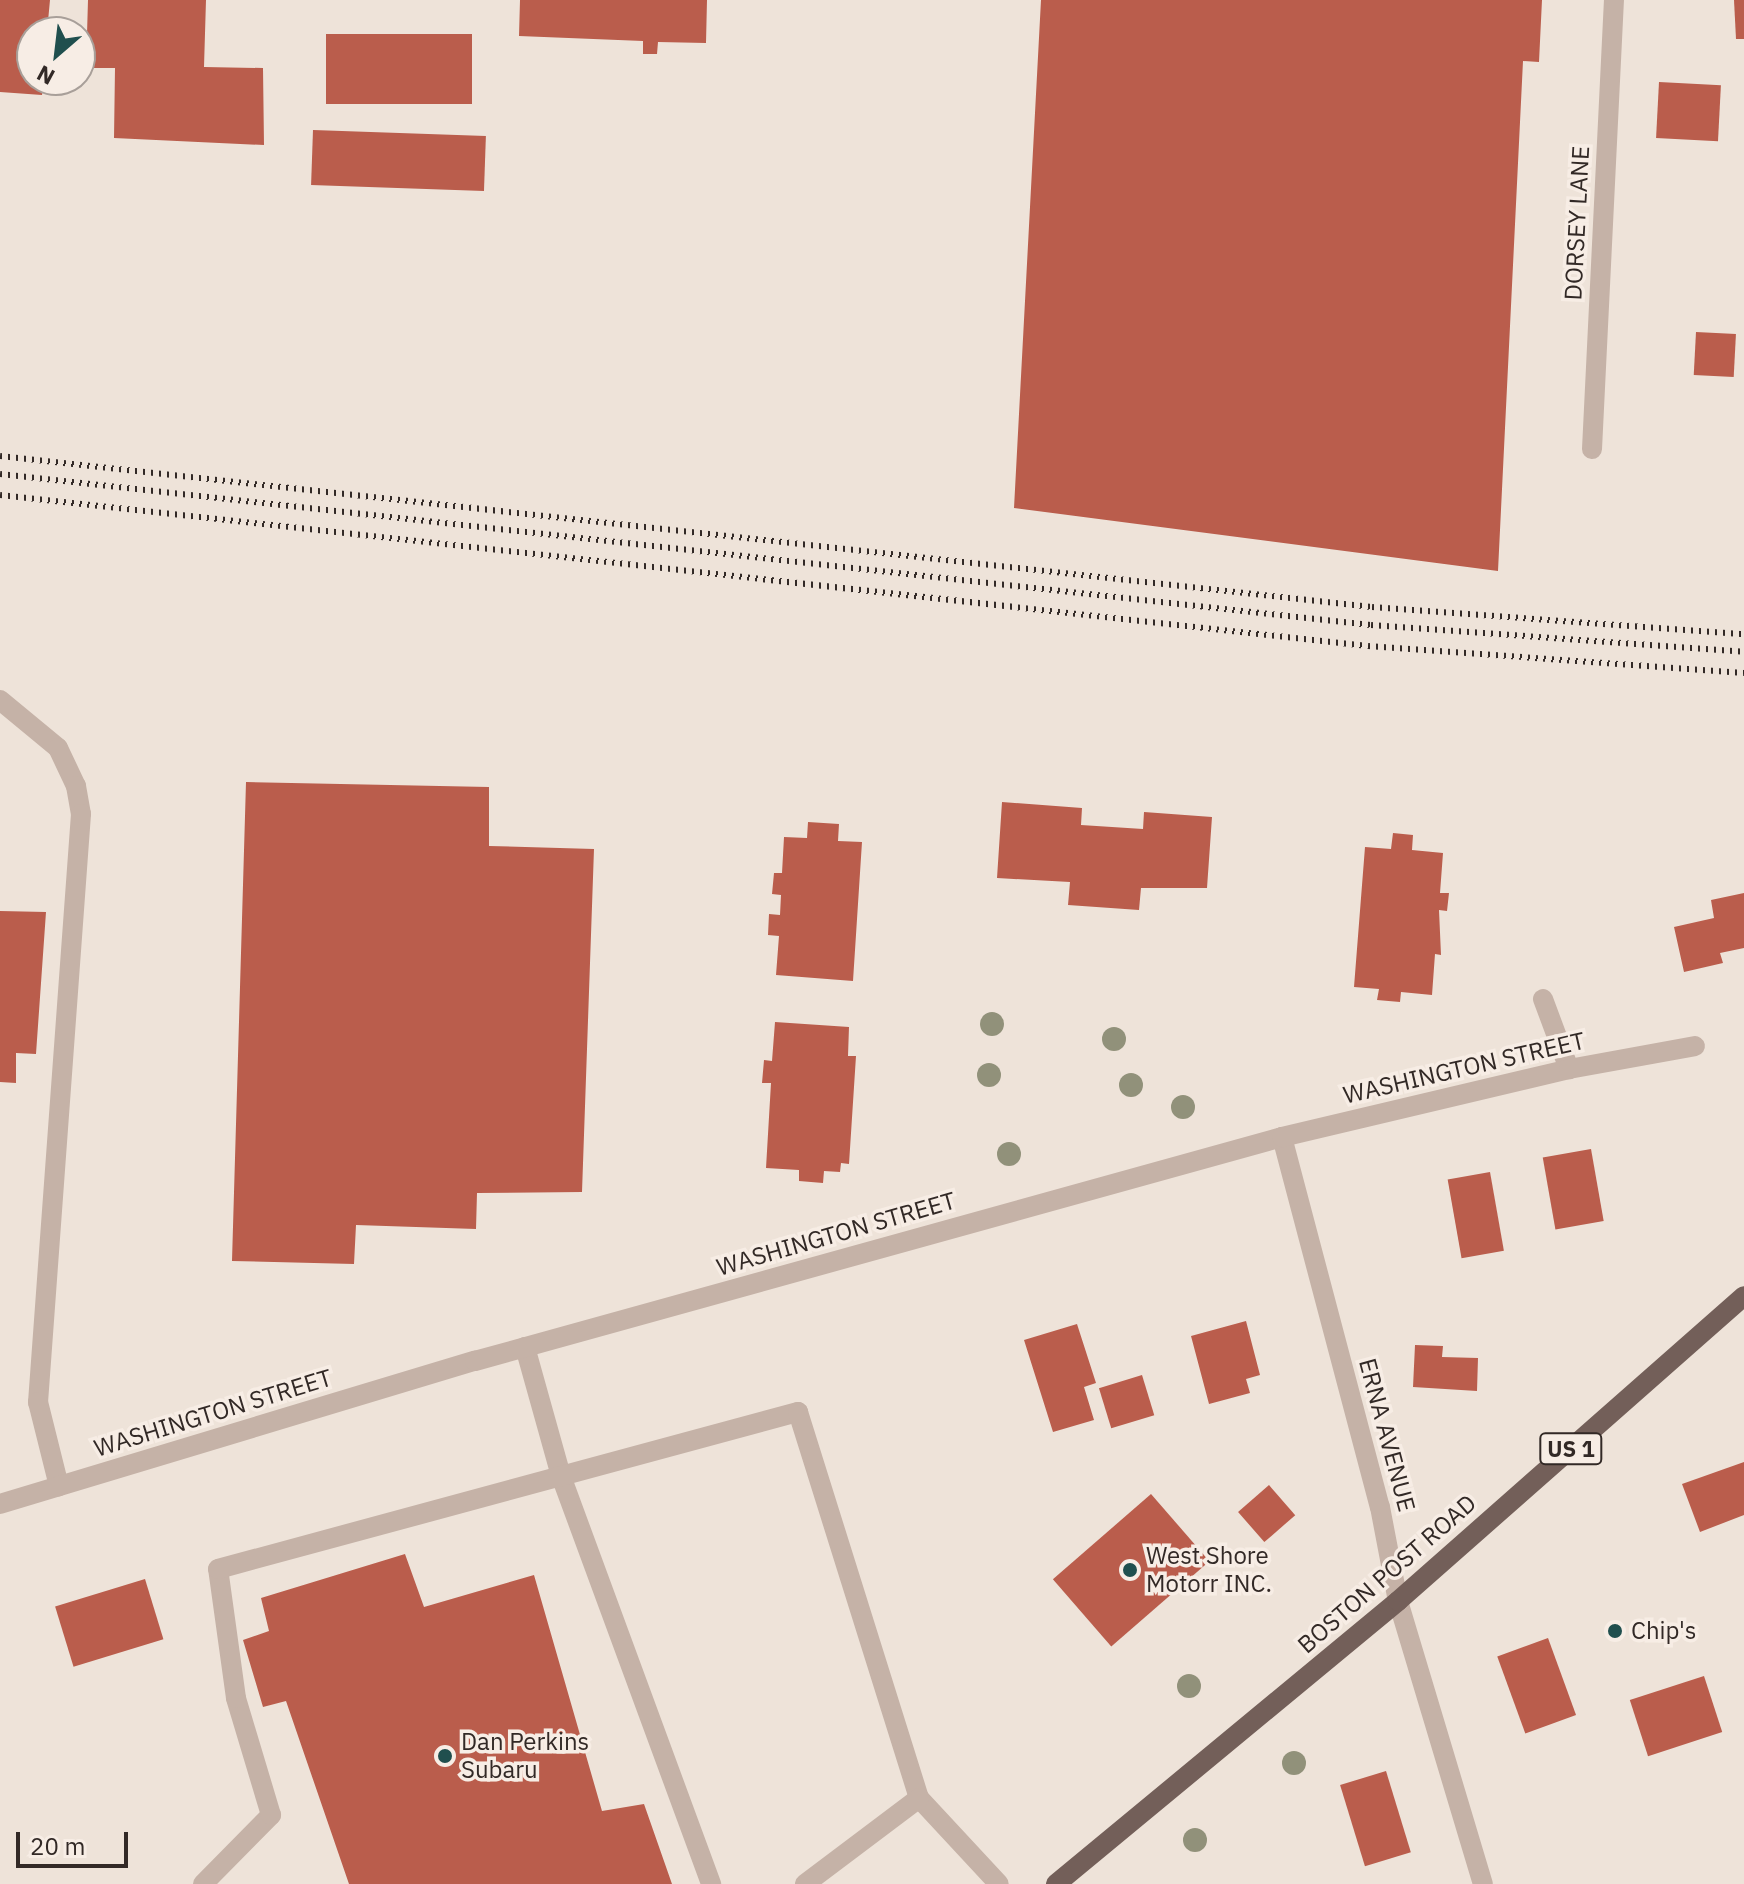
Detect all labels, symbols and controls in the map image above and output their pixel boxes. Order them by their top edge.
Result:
north arrow [16,16,96,96]
text: N [32,59,59,92]
street label: DORSEY LANE [1559,145,1595,301]
street label: WASHINGTON STREET [1340,1026,1588,1110]
street label: WASHINGTON STREET [713,1186,959,1282]
street label: ERNA AVENUE [1353,1355,1421,1515]
street label: WASHINGTON STREET [91,1363,335,1463]
road number: US 1 [1539,1431,1603,1467]
street label: BOSTON POST ROAD [1292,1489,1482,1659]
place label: West Shore Motorr INC. [1146,1542,1272,1598]
marker: West Shore Motorr INC. [1121,1561,1139,1579]
place label: Chip's [1631,1617,1696,1645]
marker: Chip's [1606,1622,1624,1640]
place label: Dan Perkins Subaru [461,1728,589,1784]
marker: Dan Perkins Subaru [436,1747,454,1765]
scale bar [20,1816,132,1866]
text: 20 m [30,1830,85,1862]

